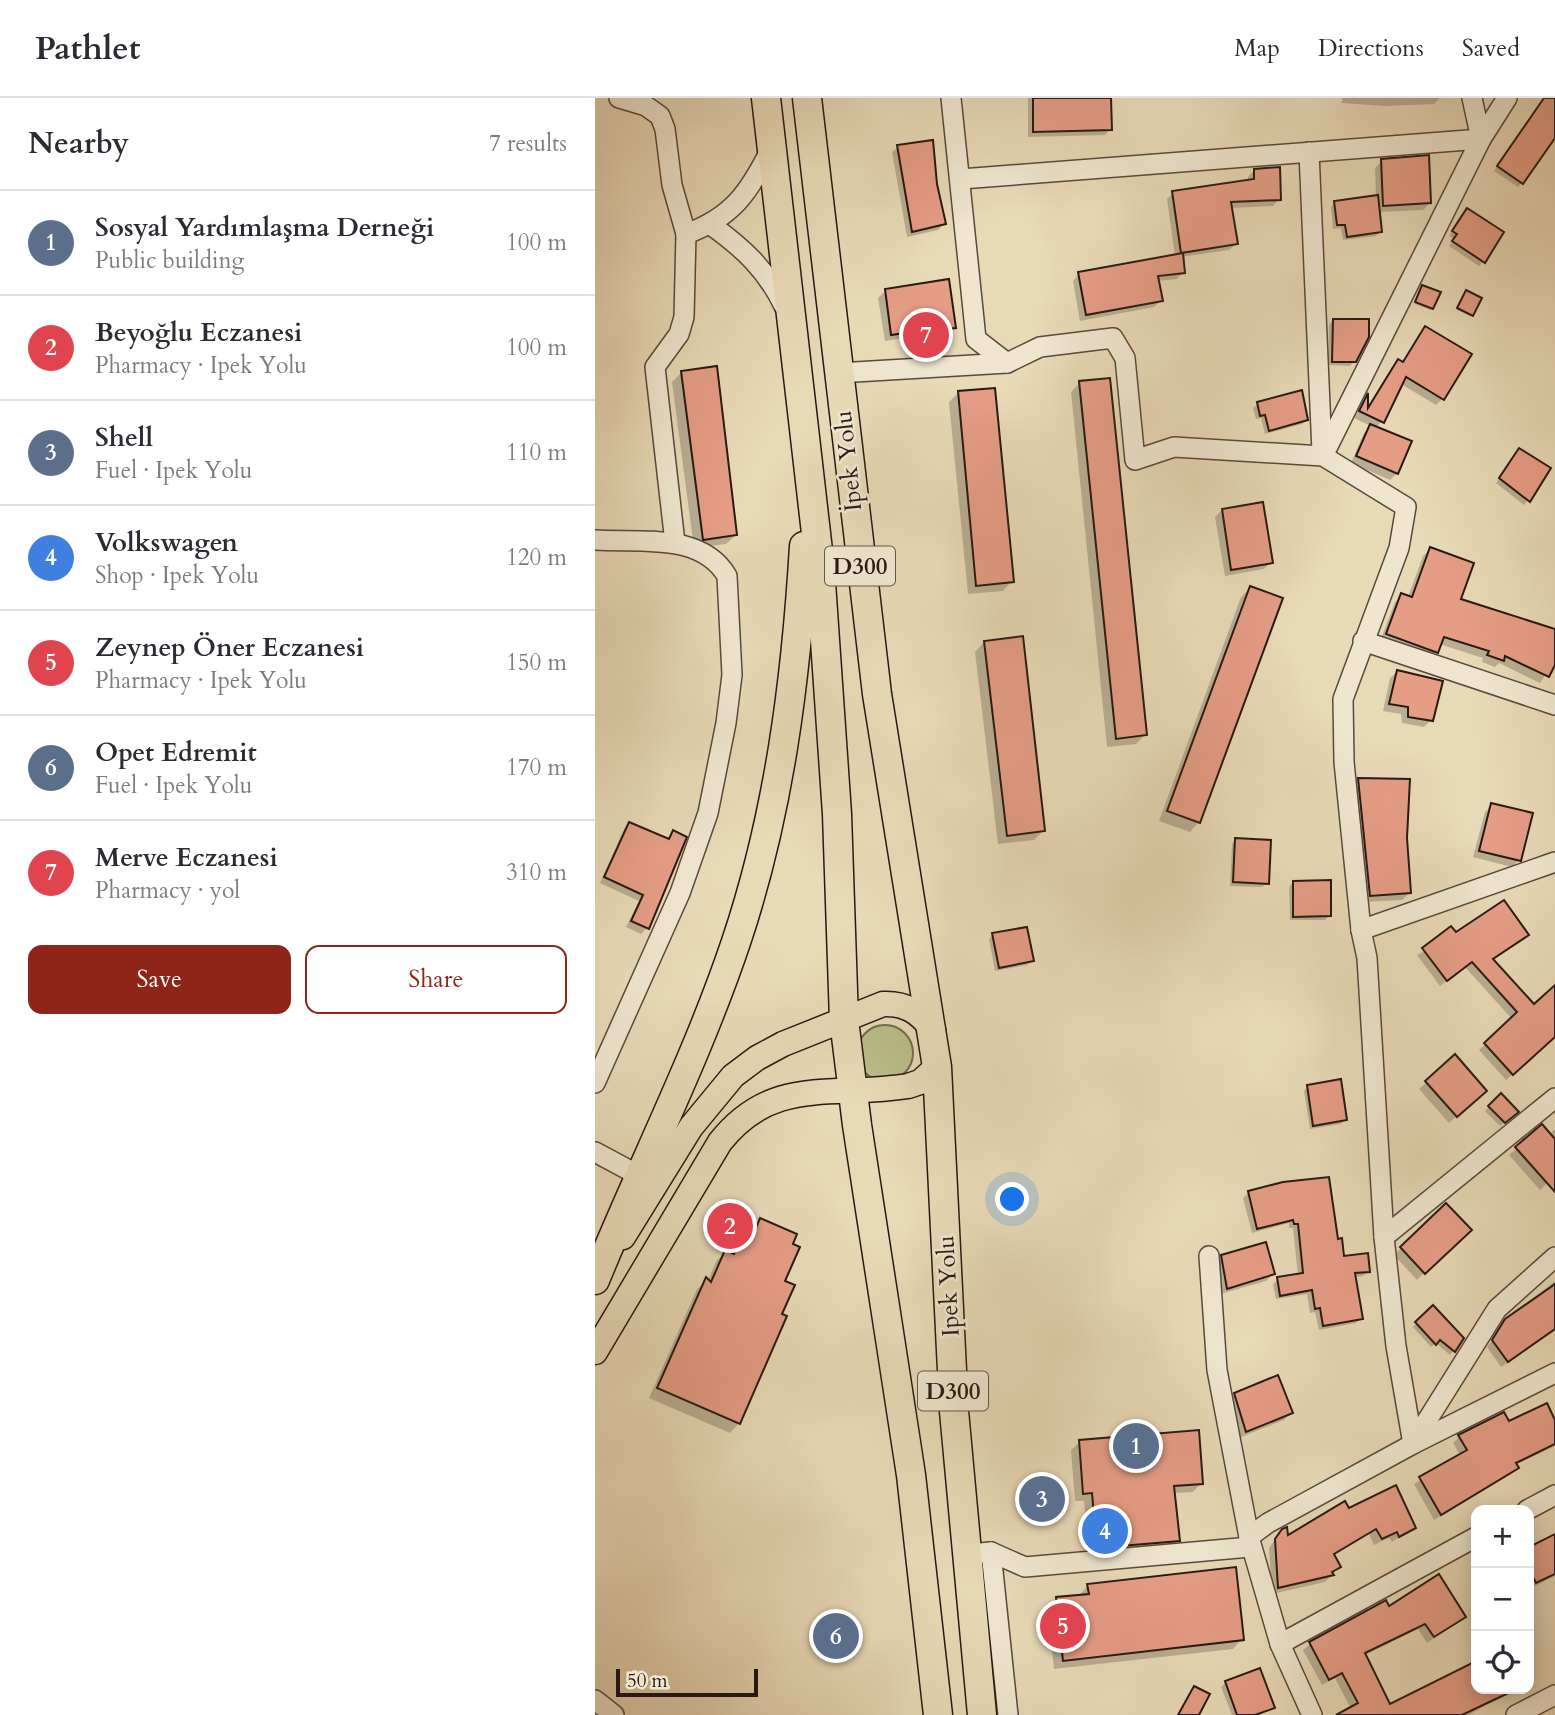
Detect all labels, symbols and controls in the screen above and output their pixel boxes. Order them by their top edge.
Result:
text: Pathlet [35,26,140,71]
text: Map [1234,32,1280,65]
text: Directions [1318,32,1424,65]
text: Saved [1462,32,1520,65]
text: Nearby [28,123,129,164]
text: 7 results [489,128,567,159]
text: Sosyal Yardımlaşma Derneği [95,210,434,245]
text: 1 [45,227,57,258]
text: 100 m [506,227,567,258]
text: Public building [95,245,245,276]
pin: 7 [903,309,949,361]
text: Beyoğlu Eczanesi [95,315,302,350]
text: 2 [45,332,57,363]
text: 100 m [506,332,567,363]
text: Pharmacy · Ipek Yolu [95,350,307,381]
street label: İpek Yolu [827,409,870,513]
text: Shell [95,420,153,455]
text: 3 [45,437,57,468]
text: 110 m [506,437,567,468]
text: Fuel · Ipek Yolu [95,455,252,486]
text: Volkswagen [95,525,238,560]
text: 4 [45,542,57,573]
text: 120 m [506,542,567,573]
road number: D300 [825,546,895,586]
text: Shop · Ipek Yolu [95,560,259,591]
text: Zeynep Öner Eczanesi [95,630,364,665]
text: 5 [45,647,57,678]
text: 150 m [506,647,567,678]
text: Pharmacy · Ipek Yolu [95,665,307,696]
text: Opet Edremit [95,735,257,770]
text: 6 [45,752,57,783]
text: 170 m [506,752,567,783]
text: Fuel · Ipek Yolu [95,770,252,801]
text: Merve Eczanesi [95,840,278,875]
text: 7 [45,857,57,888]
text: 310 m [506,857,567,888]
text: Pharmacy · yol [95,875,240,906]
button: Save [28,945,291,1014]
button: Share [305,945,567,1014]
your location [995,1182,1029,1216]
pin: 2 [707,1200,753,1252]
street label: Ipek Yolu [929,1235,968,1337]
road number: D300 [918,1372,988,1410]
pin: 1 [1113,1420,1159,1472]
pin: 3 [1019,1473,1065,1525]
pin: 4 [1082,1505,1128,1557]
map controls [1471,1505,1534,1694]
button: + [1471,1505,1534,1568]
button: − [1471,1568,1534,1631]
pin: 5 [1040,1600,1086,1652]
pin: 6 [813,1610,859,1662]
button: locate [1471,1631,1534,1694]
scale bar [616,1666,758,1698]
text: 50 m [627,1668,668,1694]

